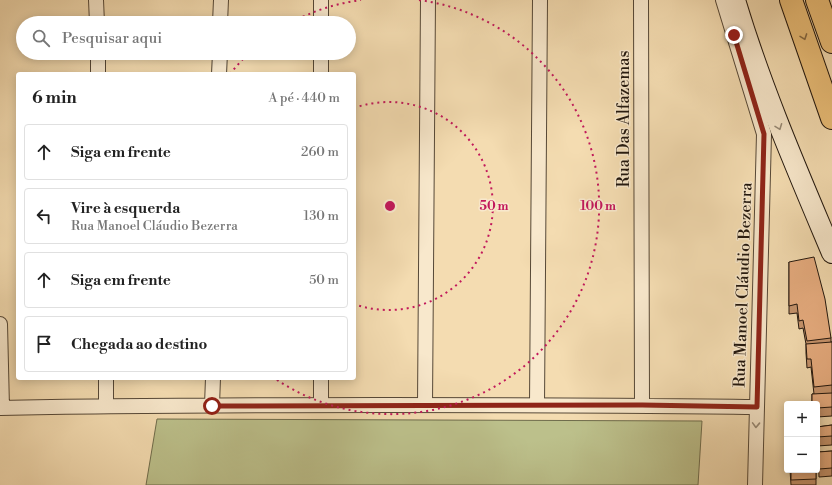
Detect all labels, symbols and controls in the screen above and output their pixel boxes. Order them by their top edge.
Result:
search box [16,16,356,60]
route end [725,26,743,44]
icon: search [30,27,52,49]
text: Pesquisar aqui [62,29,162,48]
one-way arrow [800,33,808,40]
street label: Rua Das Alfazemas [614,51,634,187]
text: 6 min [32,87,77,109]
text: A pé · 440 m [268,90,340,106]
one-way arrow [774,123,782,130]
icon: ahead [33,141,55,163]
text: Siga em frente [71,143,171,162]
text: 260 m [301,144,339,160]
street label: Rua Manoel Cláudio Bezerra [729,181,757,388]
text: Vire à esquerda [71,199,180,218]
centre of rings [383,199,397,213]
text: 50 m [479,199,509,214]
text: 100 m [580,199,616,214]
icon: left [33,205,55,227]
text: 130 m [304,208,339,224]
text: Rua Manoel Cláudio Bezerra [71,218,238,234]
icon: ahead [33,269,55,291]
text: Siga em frente [71,271,171,290]
text: 50 m [309,272,339,288]
icon: arrive [33,333,55,355]
text: Chegada ao destino [71,335,207,354]
route start [203,397,221,415]
map controls [784,401,820,473]
button: + [784,401,820,437]
one-way arrow [752,422,760,428]
button: − [784,437,820,473]

